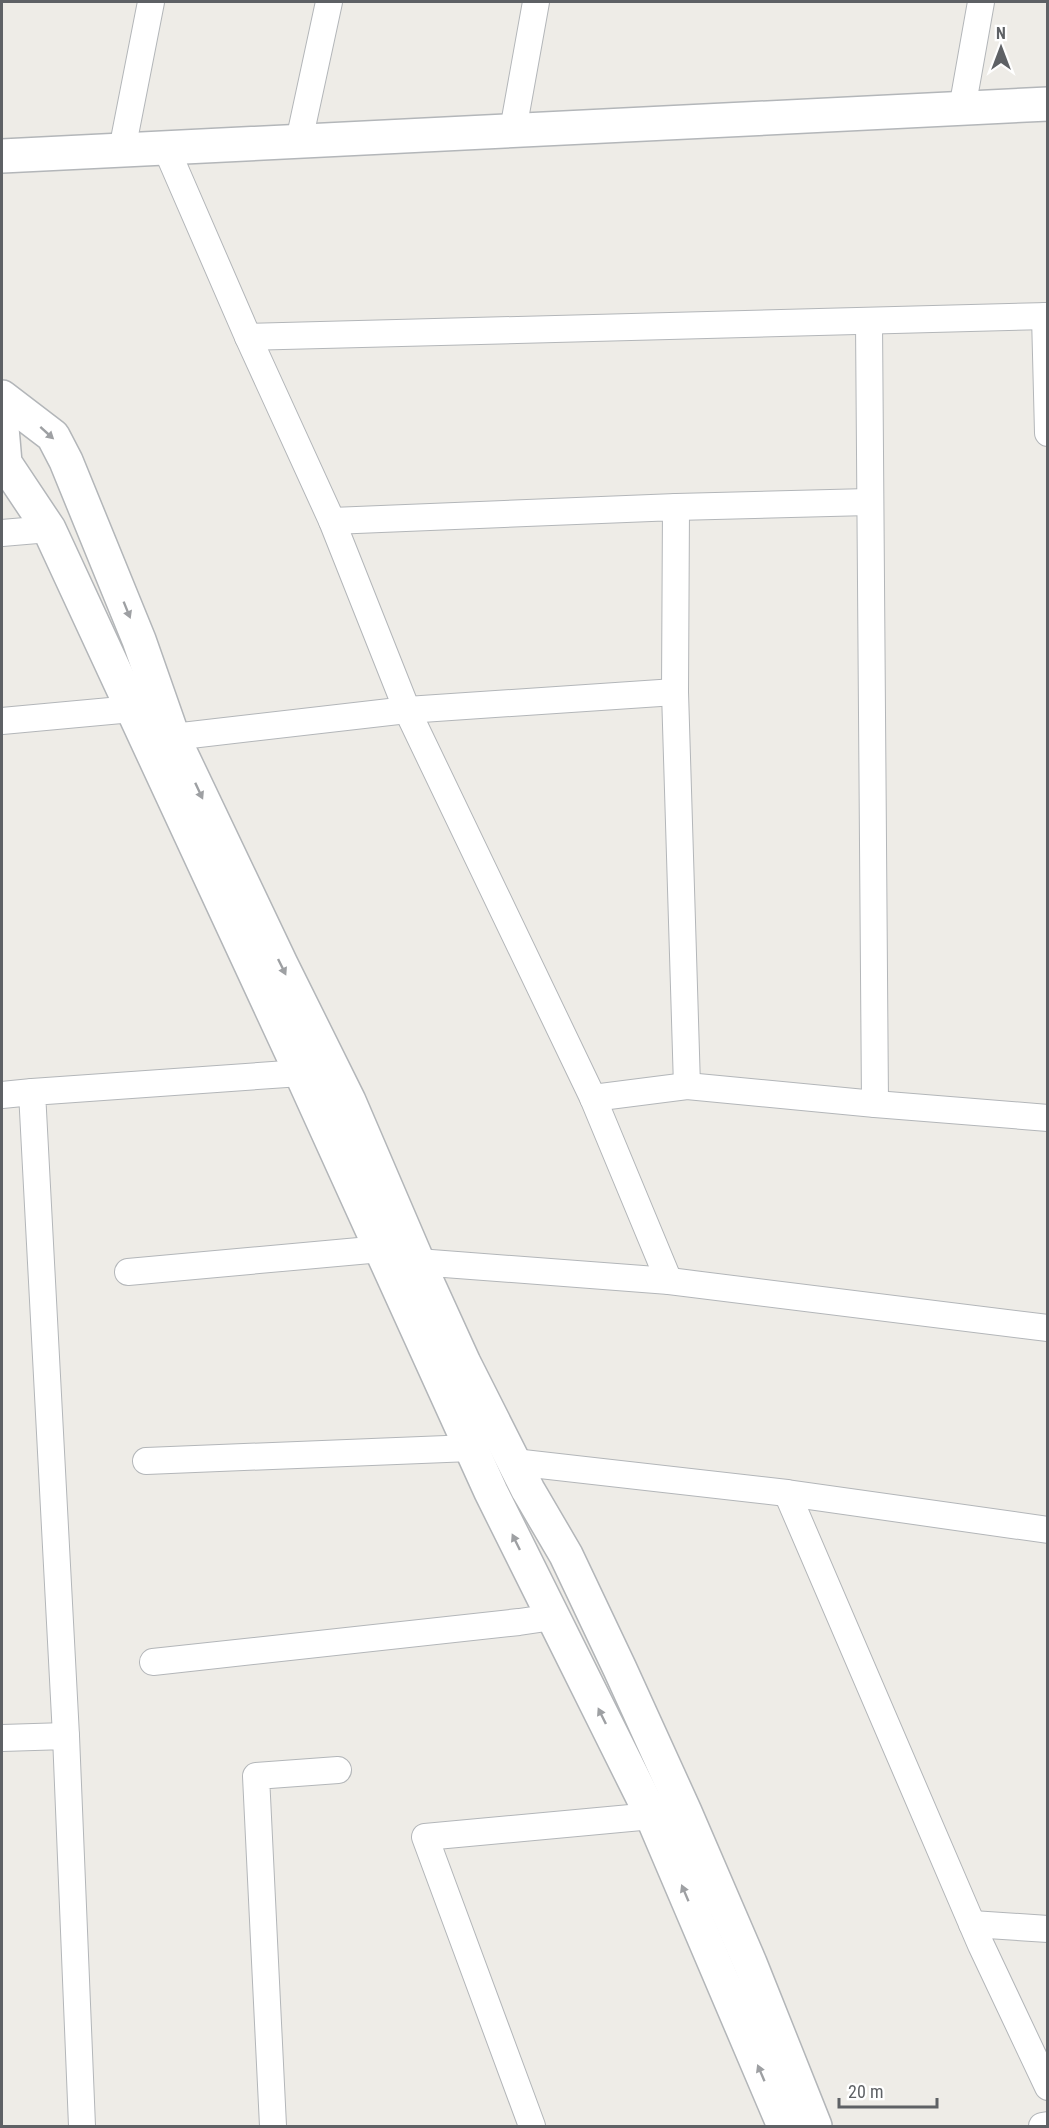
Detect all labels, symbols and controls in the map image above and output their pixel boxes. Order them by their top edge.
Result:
north arrow [971,18,1031,78]
text: N [996,24,1006,43]
one-way arrow [39,426,54,439]
one-way arrow [123,601,132,619]
one-way arrow [194,782,203,799]
one-way arrow [277,958,287,976]
one-way arrow [511,1533,520,1550]
one-way arrow [598,1708,607,1725]
one-way arrow [679,1884,689,1902]
one-way arrow [756,2063,766,2081]
scale bar [839,2071,936,2109]
text: 20 m [848,2081,883,2102]

